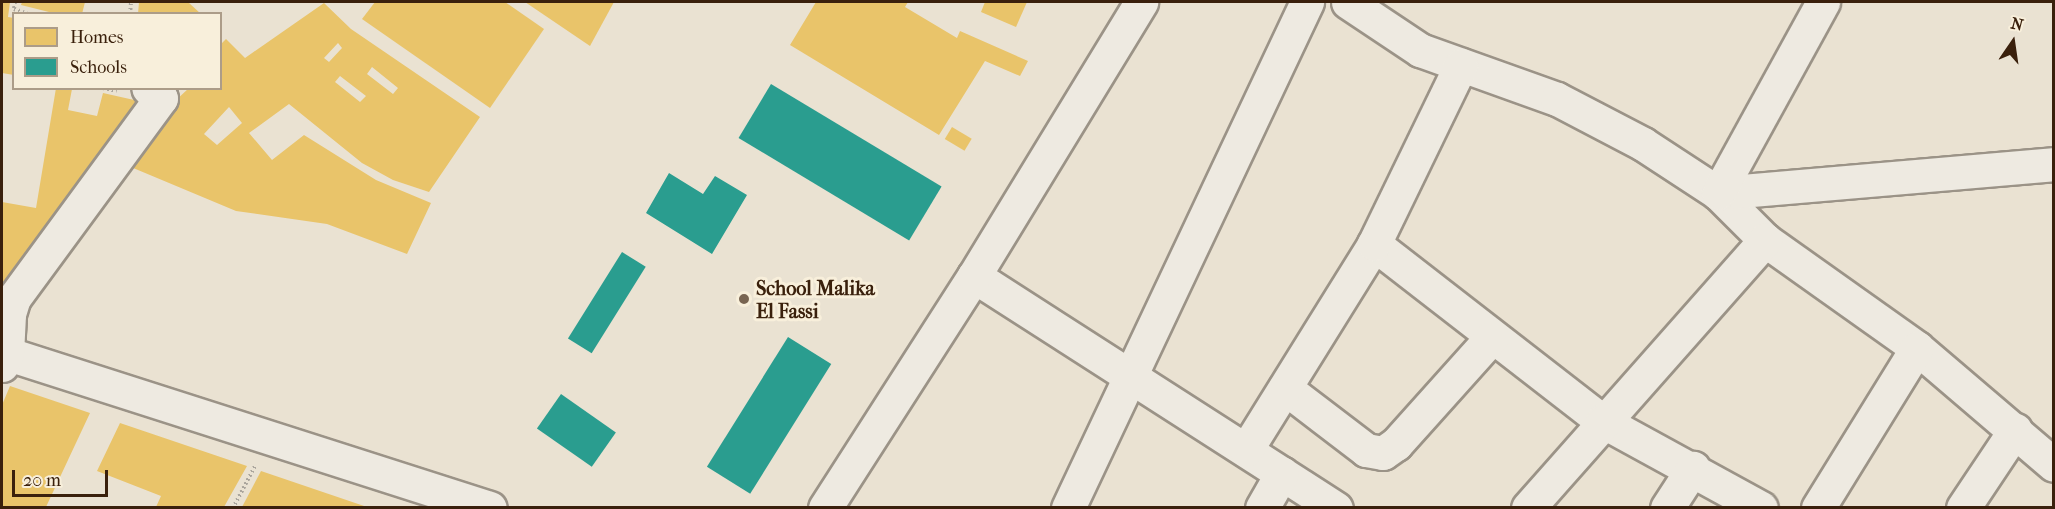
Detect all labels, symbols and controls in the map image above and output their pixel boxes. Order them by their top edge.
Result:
legend [12,12,222,90]
north arrow [1983,12,2043,72]
text: N [2009,13,2025,35]
text: Homes [70,27,124,48]
text: Schools [70,57,127,78]
place label: School Malika El Fassi [756,276,875,323]
marker: School Malika El Fassi [737,292,751,306]
scale bar [15,458,111,496]
text: 20 m [23,470,61,491]

